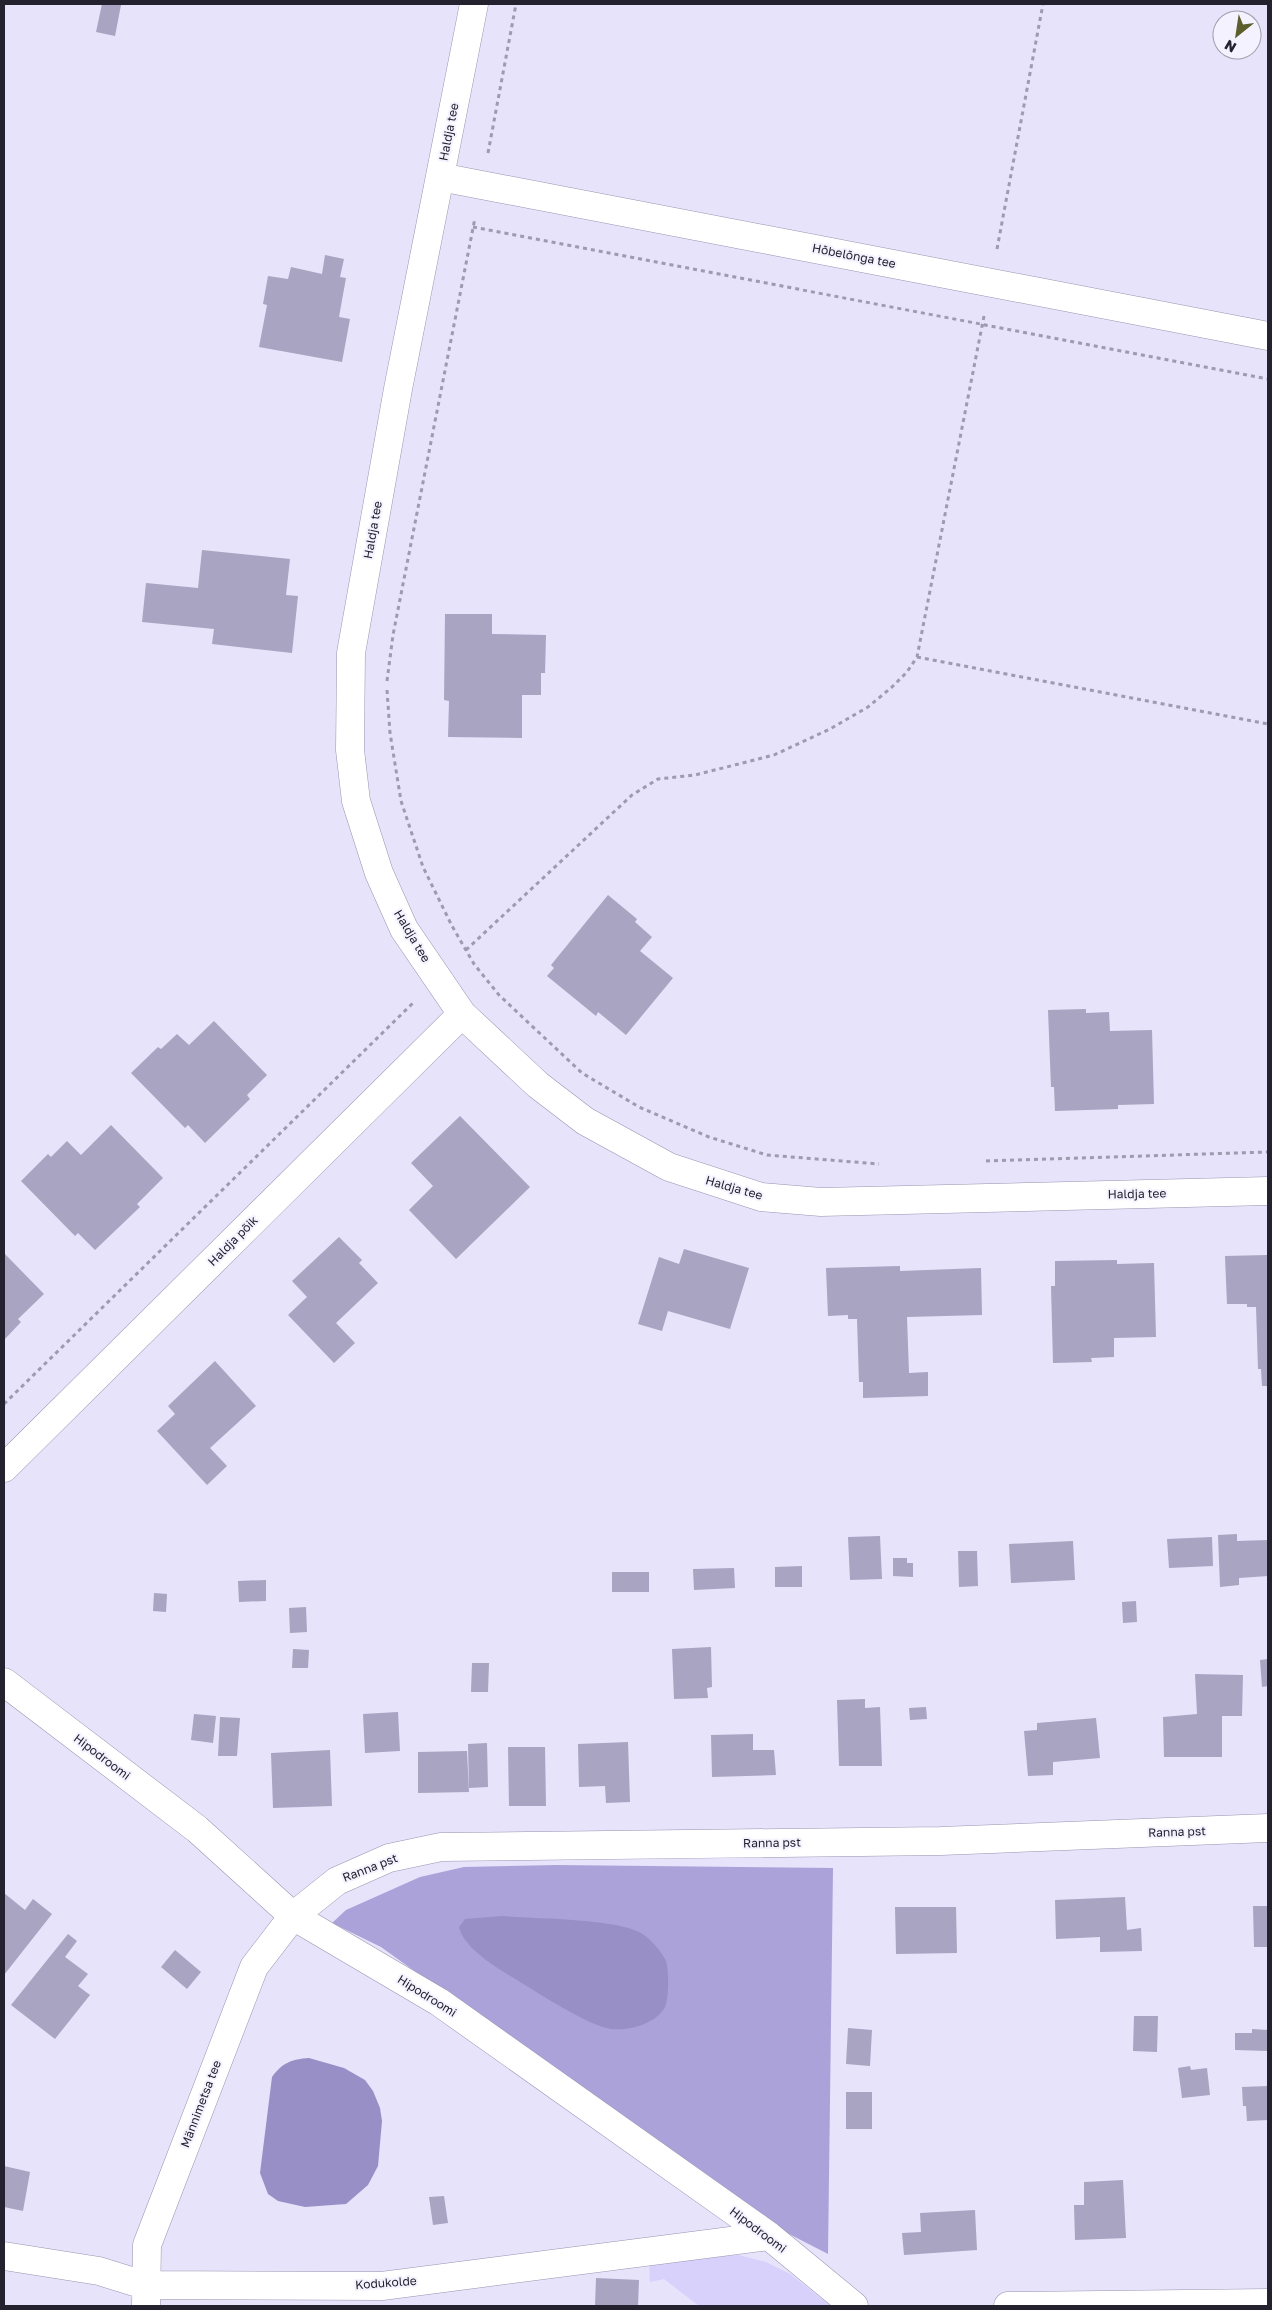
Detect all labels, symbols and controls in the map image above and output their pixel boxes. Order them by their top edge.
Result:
north arrow [1212,10,1262,60]
text: N [1221,37,1239,57]
street label: Haldja tee [436,102,461,162]
street label: Hõbelõnga tee [811,240,897,271]
street label: Haldja tee [360,500,385,560]
street label: Haldja tee [391,907,434,965]
street label: Haldja tee [704,1172,764,1203]
street label: Haldja tee [1108,1185,1167,1202]
street label: Haldja põik [205,1212,261,1269]
street label: Hipodroomi [71,1730,134,1783]
street label: Ranna pst [1148,1823,1206,1840]
street label: Ranna pst [743,1834,801,1851]
street label: Ranna pst [340,1850,400,1885]
street label: Hipodroomi [395,1971,460,2020]
street label: Männimetsa tee [177,2058,224,2150]
street label: Hipodroomi [727,2203,790,2256]
street label: Kodukolde [355,2273,417,2292]

